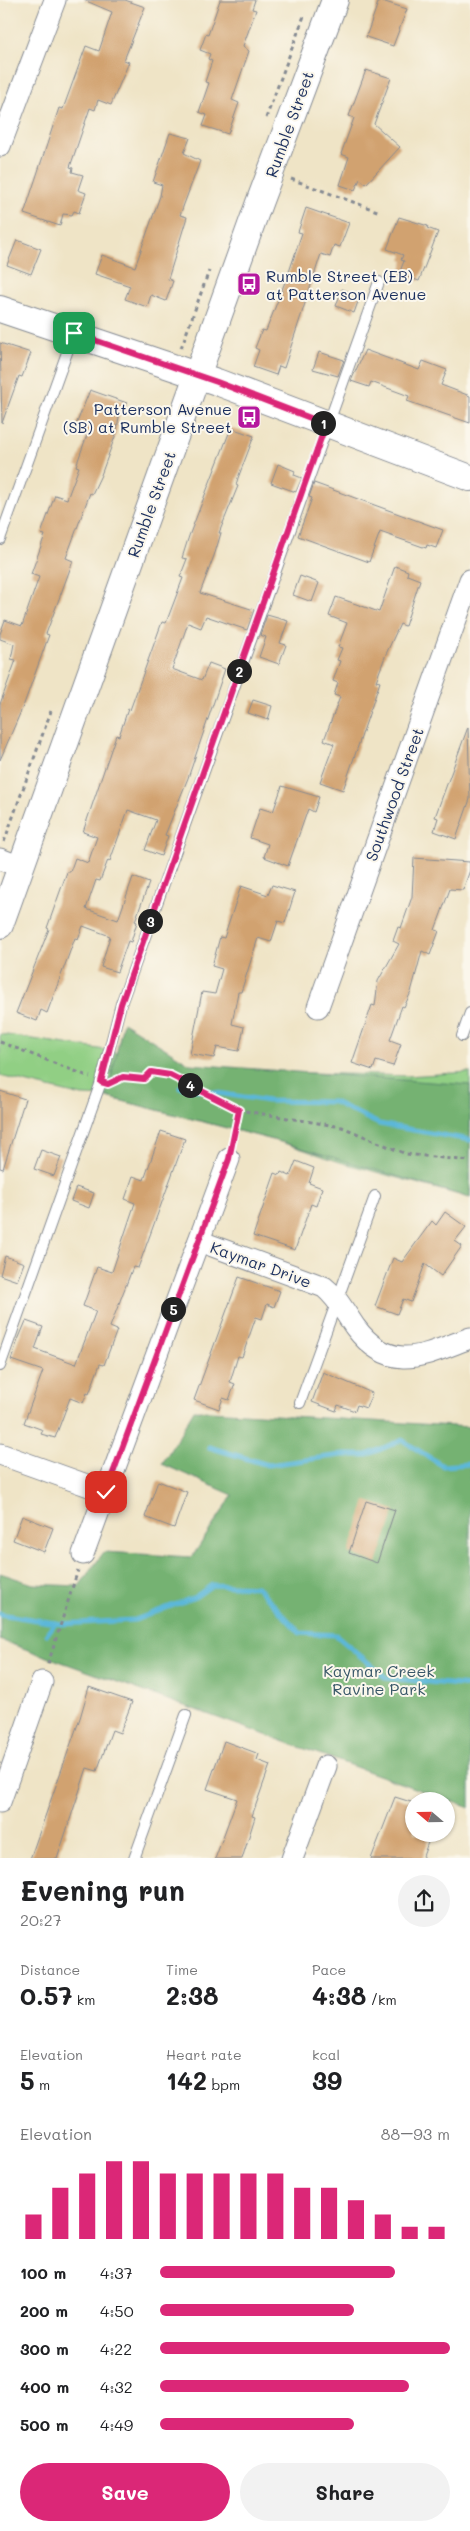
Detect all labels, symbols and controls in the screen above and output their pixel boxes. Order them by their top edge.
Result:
street label: Rumble Street [260,68,318,180]
place label: Rumble Street (EB) at Patterson Avenue [266,265,427,304]
bus stop icon: Rumble Street (EB) at Patterson Avenue [236,271,262,297]
pin [53,312,95,354]
icon: arrive [60,319,88,347]
place label: Patterson Avenue (SB) at Rumble Street [63,398,232,437]
bus stop icon: Patterson Avenue (SB) at Rumble Street [236,404,262,430]
pin: 1 [310,410,336,436]
text: 1 [320,414,327,433]
street label: Rumble Street [122,448,180,560]
pin: 2 [226,658,252,684]
text: 2 [236,662,243,681]
street label: Southwood Street [360,724,428,864]
pin: 3 [138,908,162,934]
text: 3 [146,912,155,931]
pin: 4 [178,1072,202,1098]
text: 4 [186,1076,195,1095]
street label: Kaymar Drive [208,1236,314,1292]
pin: 5 [160,1296,186,1322]
text: 5 [169,1300,178,1319]
pin [85,1471,127,1513]
icon: check [92,1478,120,1506]
park label: Kaymar Creek Ravine Park [323,1660,435,1699]
north arrow [405,1792,455,1842]
map controls [405,1792,455,1842]
text: Evening run [20,1872,185,1908]
button: share [398,1875,450,1927]
text: 20:27 [20,1909,62,1930]
text: Distance [20,1960,80,1979]
text: Time [166,1960,198,1979]
text: Pace [312,1960,346,1979]
text: 0.57 [20,1979,72,2011]
text: 2:38 [166,1979,218,2011]
text: 4:38 [312,1979,366,2011]
text: km [72,1990,95,2009]
text: /km [366,1990,397,2009]
text: Elevation [20,2045,83,2064]
text: Heart rate [166,2045,242,2064]
text: kcal [312,2045,340,2064]
text: 5 [20,2064,35,2096]
text: 142 [166,2064,207,2096]
text: 39 [312,2064,342,2096]
text: m [35,2075,50,2094]
text: bpm [207,2075,240,2094]
text: Elevation [20,2123,92,2144]
text: 88–93 m [381,2123,450,2144]
text: 100 m [20,2262,66,2283]
text: 4:37 [100,2262,133,2283]
text: 200 m [20,2300,68,2321]
text: 4:50 [100,2300,134,2321]
text: 300 m [20,2338,69,2359]
text: 4:22 [100,2338,132,2359]
text: 400 m [20,2376,69,2397]
text: 4:32 [100,2376,133,2397]
text: 500 m [20,2414,68,2435]
text: 4:49 [100,2414,133,2435]
button: Save [20,2463,230,2521]
button: Share [240,2463,450,2521]

